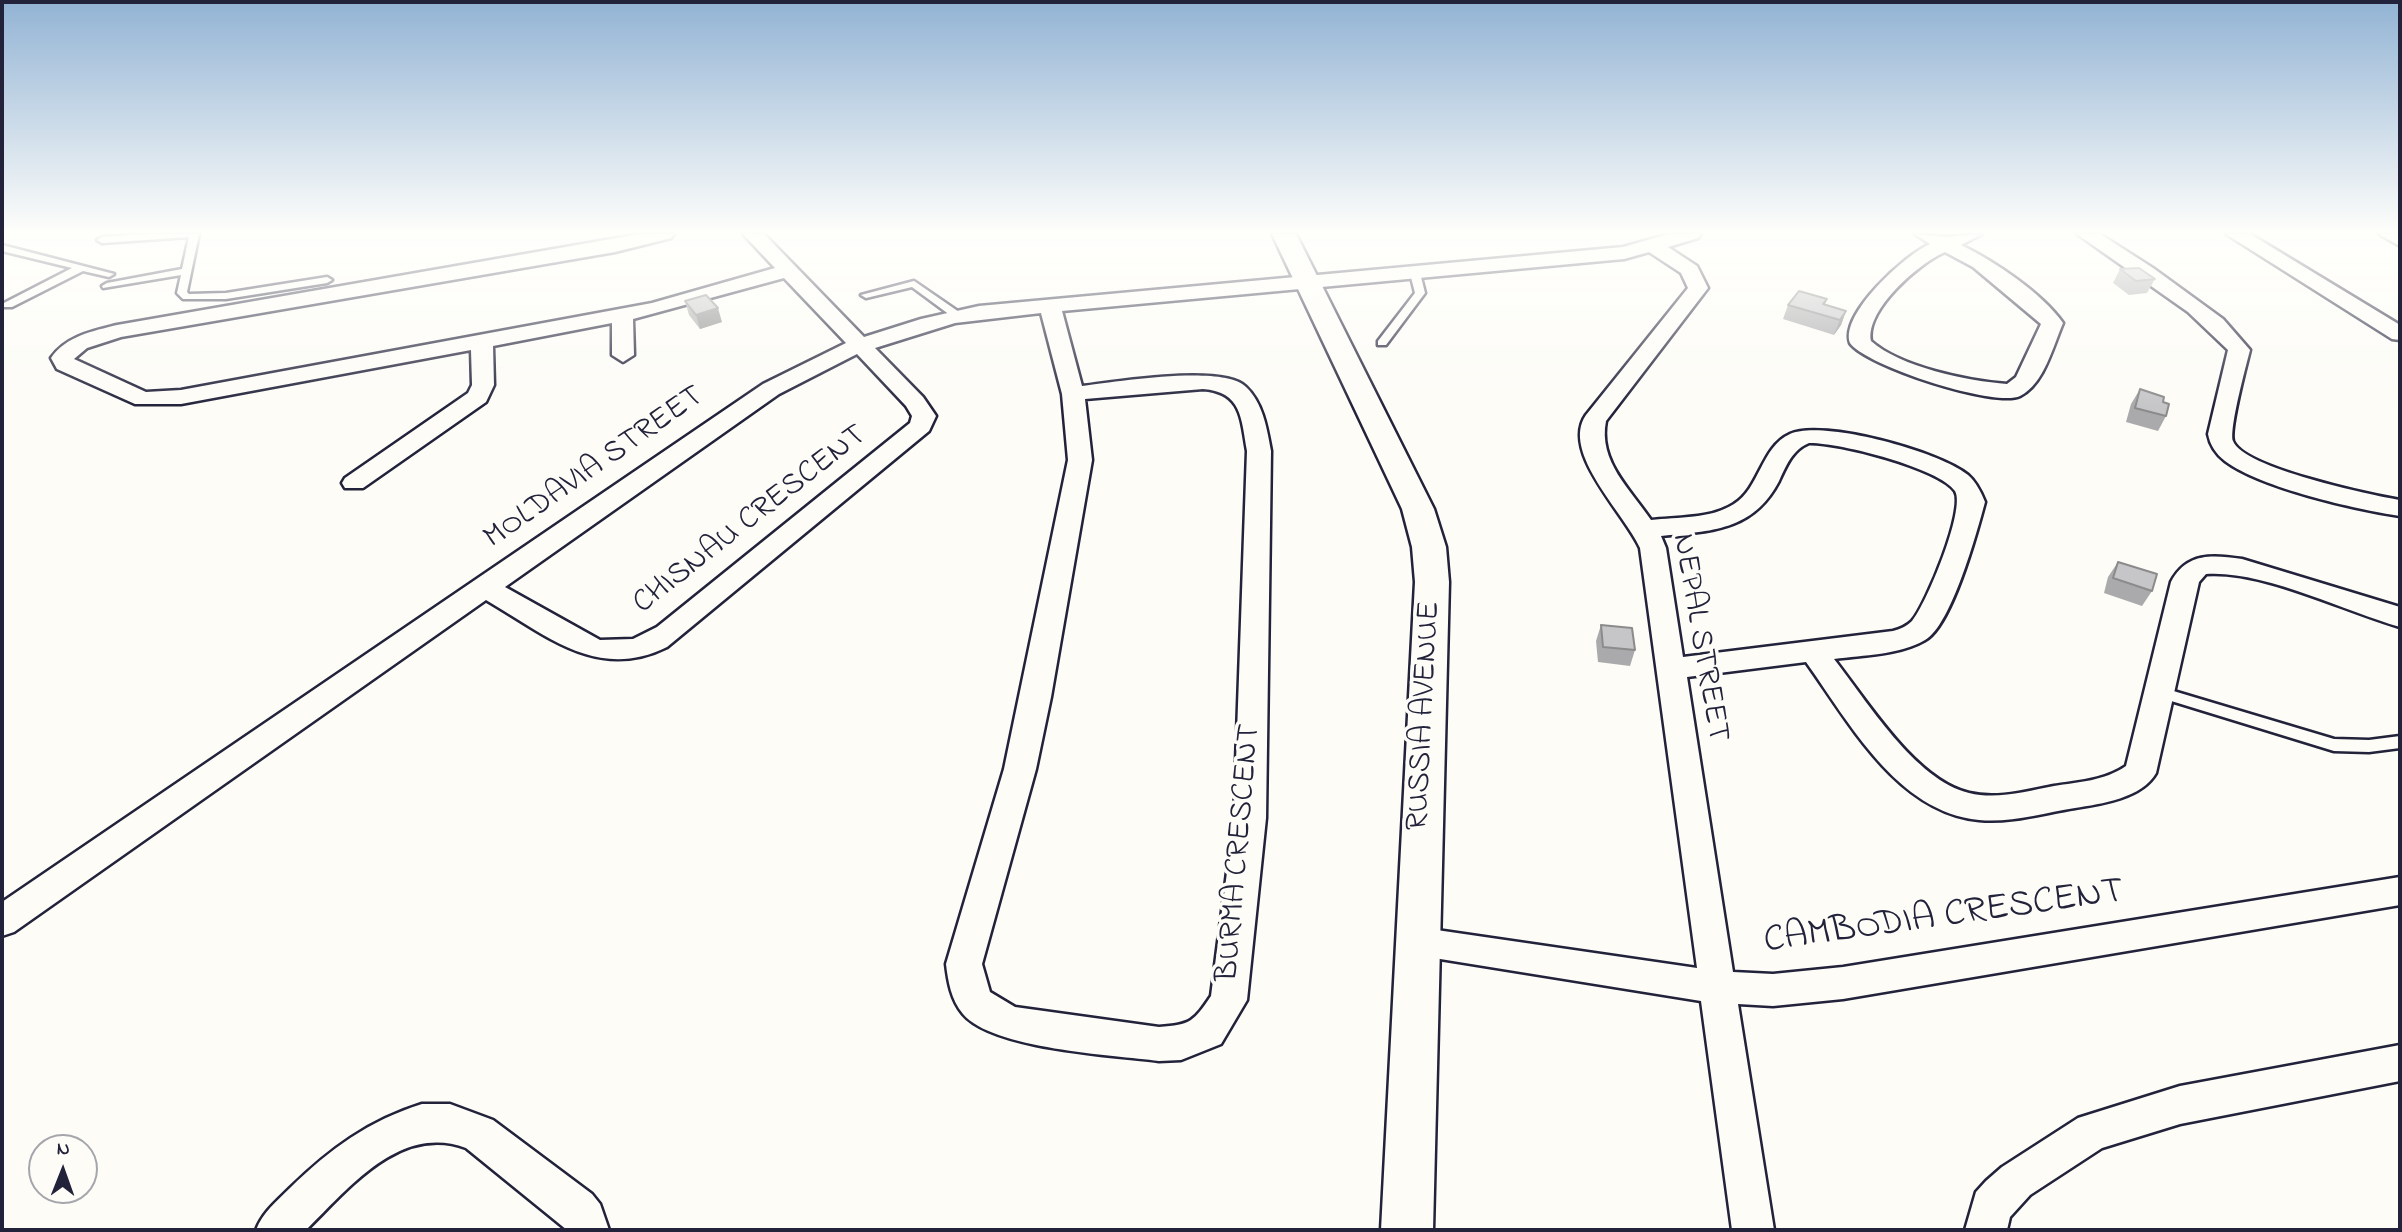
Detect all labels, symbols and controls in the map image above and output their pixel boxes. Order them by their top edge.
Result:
street label: MOLDAVIA STREET [478,379,712,559]
street label: CHISNAU CRESCENT [627,418,875,624]
street label: NEPAL STREET [1661,531,1735,745]
street label: RUSSIA AVENUE [1401,600,1451,832]
street label: BURMA CRESCENT [1211,722,1271,984]
street label: CAMBODIA CRESCENT [1761,871,2127,967]
north arrow [28,1134,98,1204]
text: N [57,1136,70,1163]

